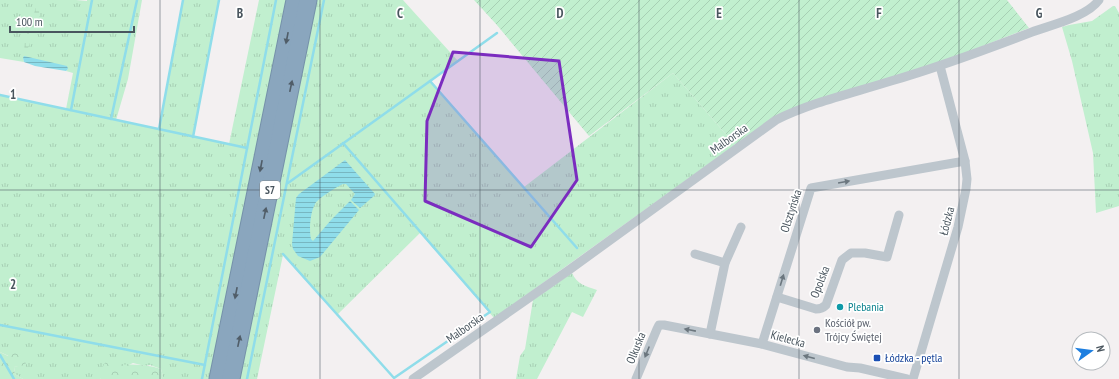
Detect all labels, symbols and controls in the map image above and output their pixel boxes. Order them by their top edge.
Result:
text: B [237,5,243,22]
text: C [397,5,403,22]
text: D [557,5,564,22]
text: E [716,5,722,22]
text: F [876,5,882,22]
text: G [1036,5,1043,22]
scale bar [10,8,134,34]
text: 100 m [16,14,43,29]
one-way arrow [284,32,290,44]
one-way arrow [288,80,294,92]
text: 1 [10,86,16,103]
street label: Malborska [707,120,751,157]
one-way arrow [258,159,264,172]
one-way arrow [838,179,850,185]
road number: S7 [260,181,280,199]
street label: Olsztyńska [777,187,805,234]
street label: Łódzka [936,205,958,237]
one-way arrow [262,207,268,220]
street label: Opolska [807,263,833,300]
one-way arrow [779,274,785,286]
text: 2 [10,276,16,293]
one-way arrow [232,287,238,299]
place label: Plebania [848,299,884,314]
marker: Plebania [835,302,845,312]
street label: Malborska [443,309,487,346]
place label: Kościół pw. Trójcy Świętej [825,315,882,344]
marker: Kościół pw. Trójcy Świętej [812,325,822,335]
one-way arrow [684,327,696,333]
street label: Kielecka [769,327,807,350]
street label: Olkuska [622,330,649,366]
north arrow [1071,331,1111,371]
one-way arrow [236,335,242,347]
text: N [1093,344,1108,353]
one-way arrow [644,347,650,359]
place label: Łódzka - pętla [885,350,943,365]
marker: Łódzka - pętla [872,353,882,363]
one-way arrow [803,354,815,360]

